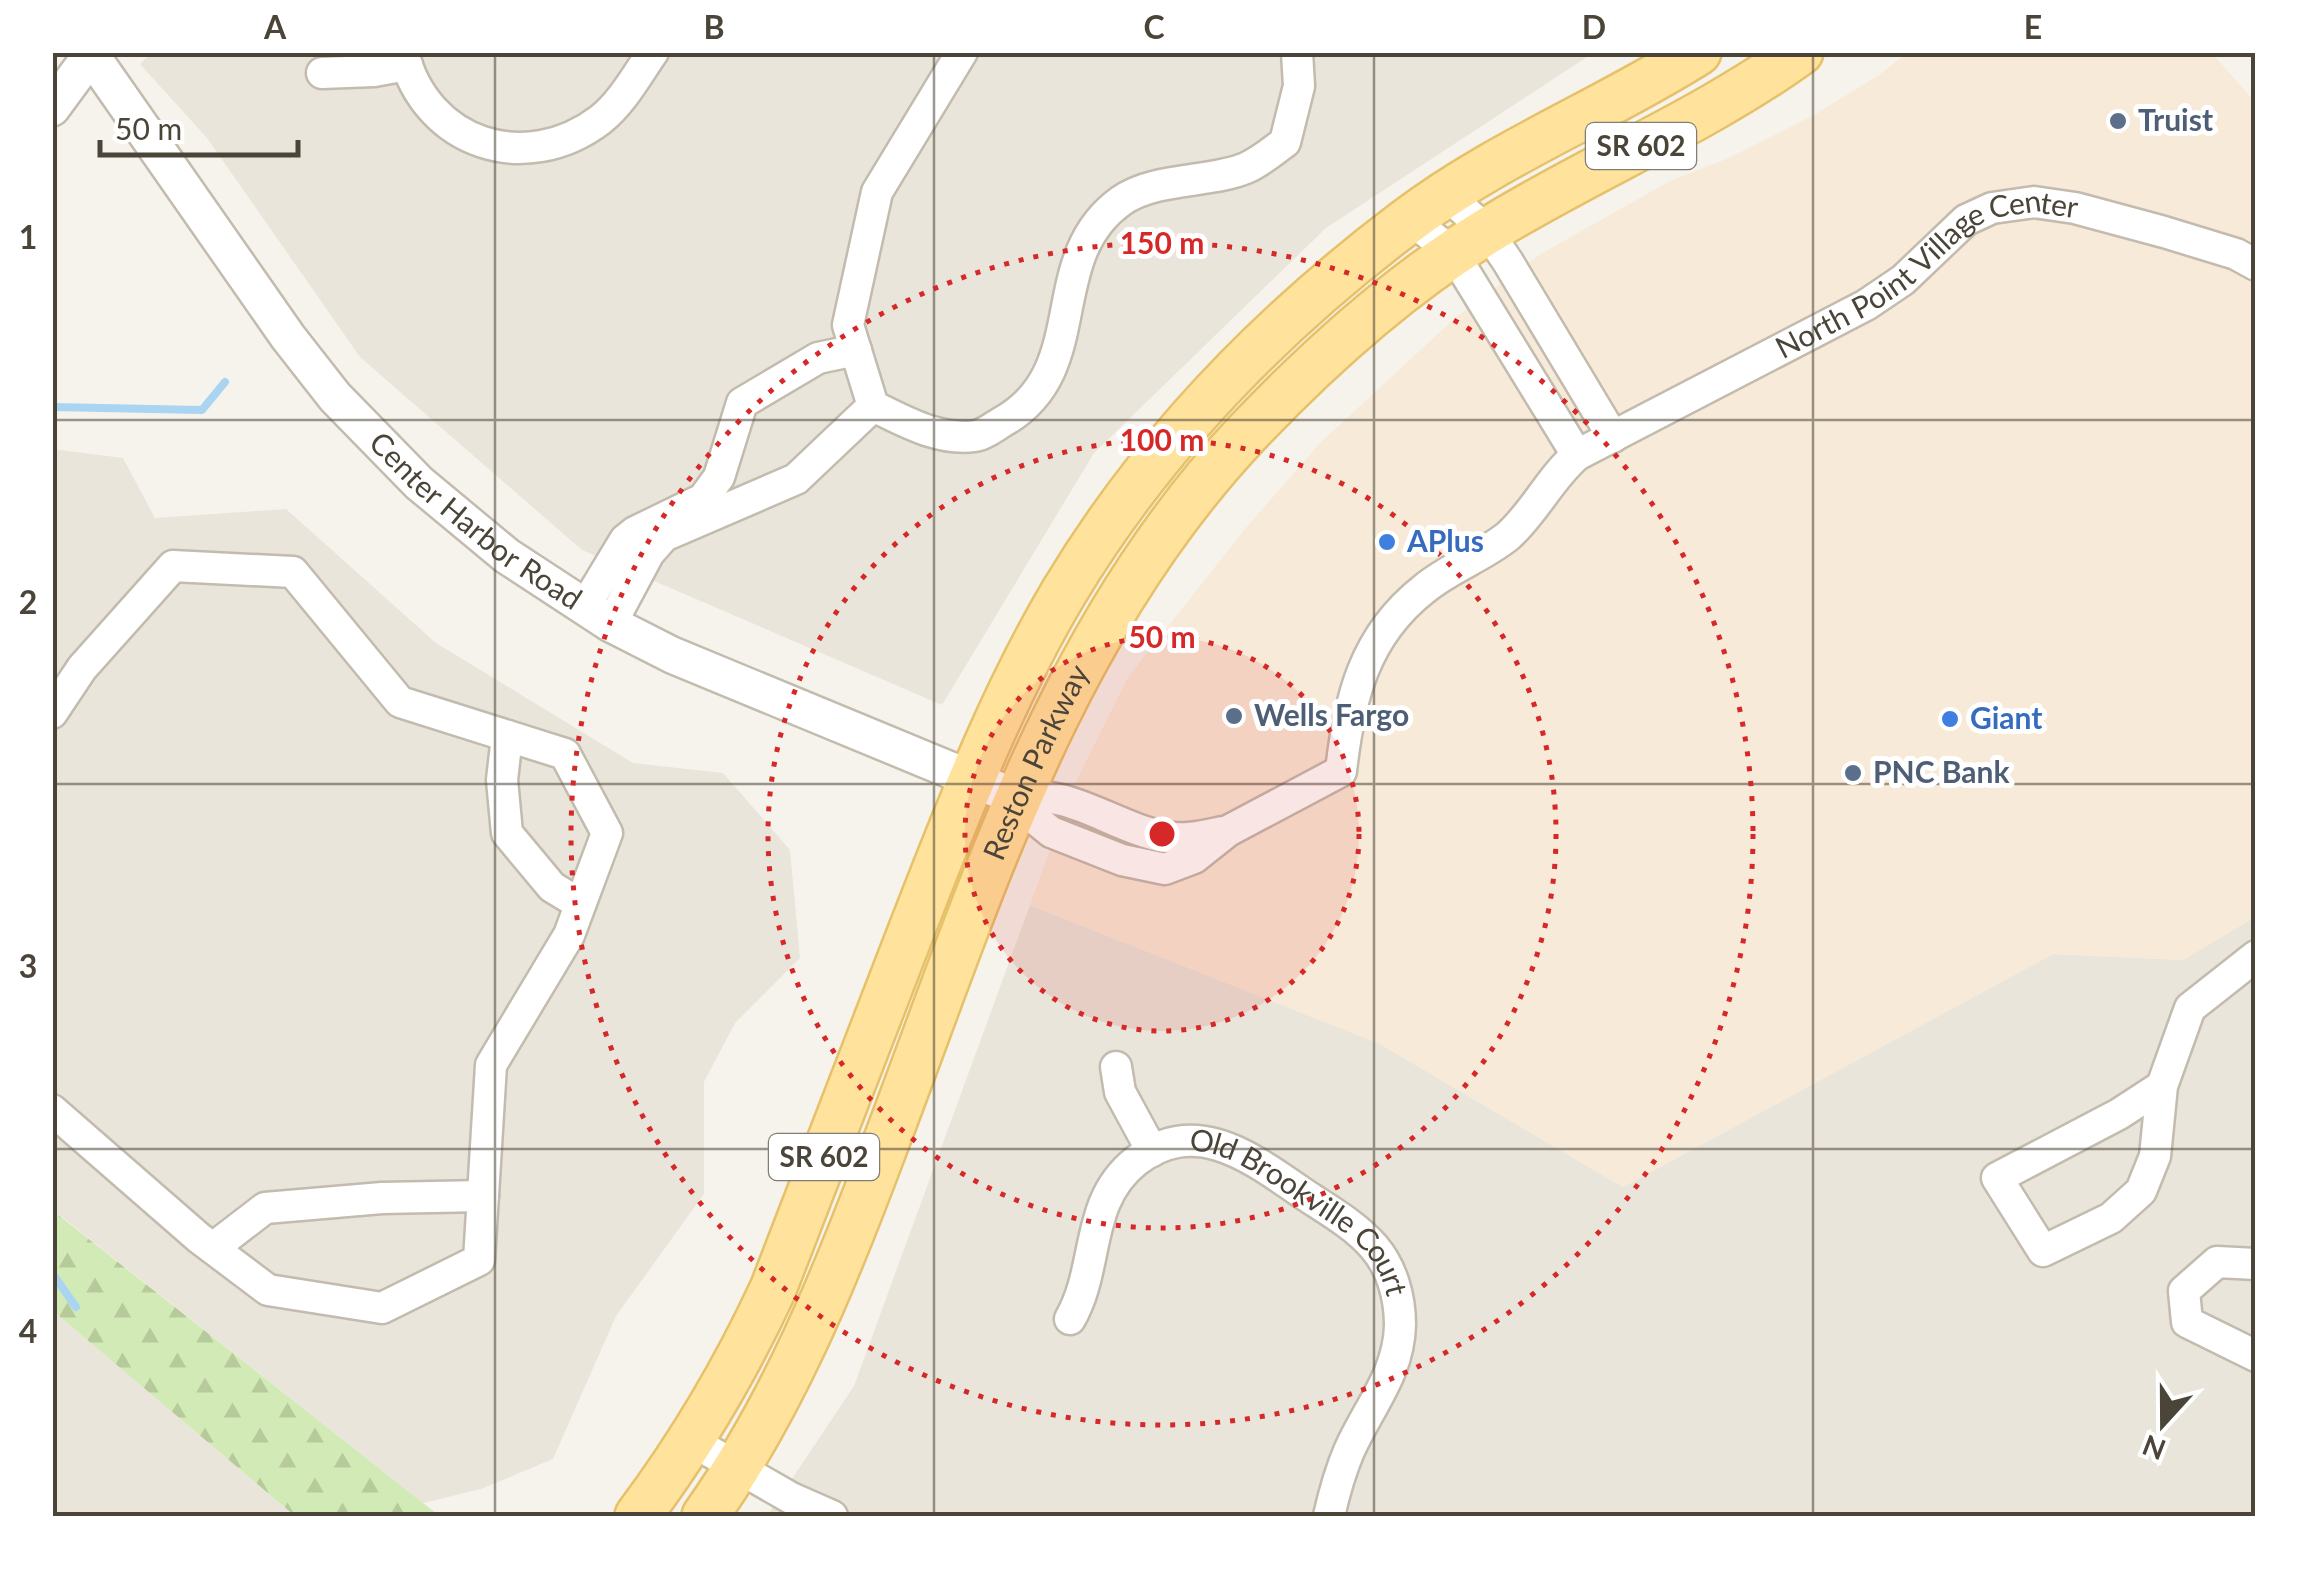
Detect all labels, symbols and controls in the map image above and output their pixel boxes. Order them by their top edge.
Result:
text: A [263,7,287,46]
text: B [703,7,725,46]
text: C [1143,7,1165,46]
text: D [1582,7,1606,46]
text: E [2024,7,2042,46]
scale bar [100,95,298,157]
place label: Truist [2138,101,2213,137]
text: 50 m [115,110,182,146]
marker: Truist [2107,110,2129,132]
road number: SR 602 [1586,123,1696,169]
street label: North Point Village Center [1769,181,2081,365]
text: 1 [19,217,37,256]
text: 150 m [1120,224,1204,260]
text: 100 m [1120,421,1204,457]
street label: Center Harbor Road [363,423,589,616]
place label: APlus [1406,522,1484,558]
marker: APlus [1376,531,1398,553]
text: 2 [19,582,37,621]
text: 50 m [1128,618,1196,654]
street label: Reston Parkway [974,657,1096,865]
place label: Wells Fargo [1254,696,1409,732]
place label: Giant [1970,699,2042,735]
marker: Wells Fargo [1223,705,1245,727]
marker: Giant [1939,708,1961,730]
place label: PNC Bank [1873,753,2010,789]
marker: PNC Bank [1842,762,1864,784]
centre of rings [1144,816,1180,852]
text: 3 [19,946,37,985]
street label: Old Brookville Court [1188,1120,1416,1299]
road number: SR 602 [769,1134,879,1180]
text: 4 [19,1311,37,1350]
north arrow [2113,1374,2213,1474]
text: N [2138,1429,2170,1468]

